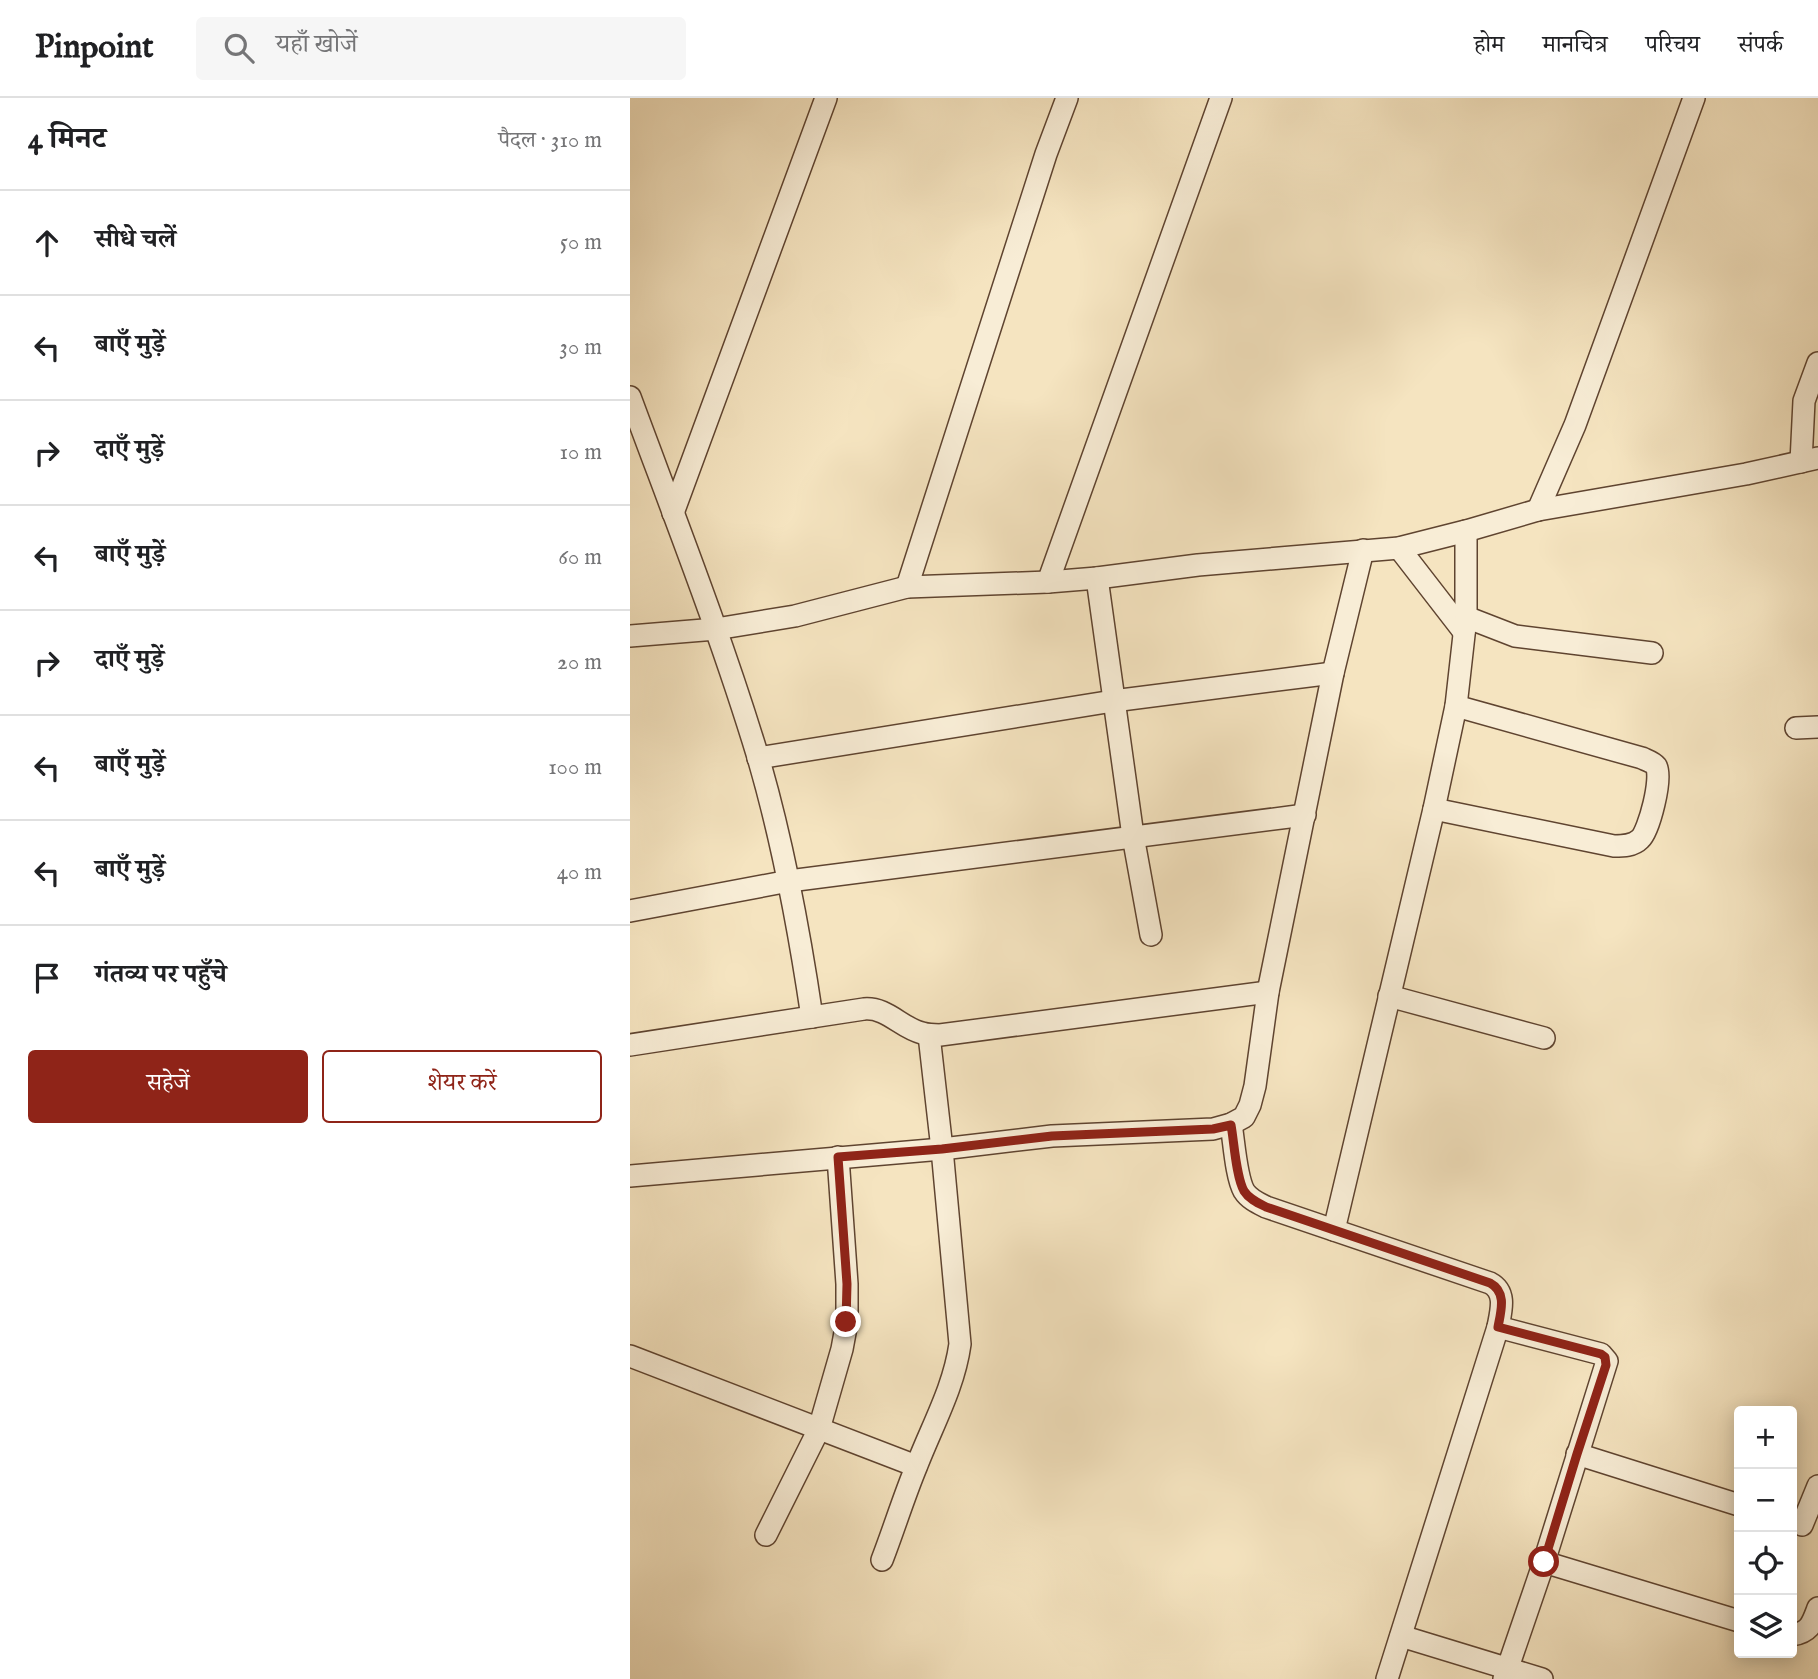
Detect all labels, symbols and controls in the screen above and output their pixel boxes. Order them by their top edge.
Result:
search box [196,17,686,80]
text: Pinpoint [35,27,154,69]
text: यहाँ खोजें [276,28,358,61]
icon: search [220,29,258,67]
text: होम [1474,30,1504,61]
text: मानचित्र [1542,30,1608,61]
text: परिचय [1646,30,1700,61]
text: संपर्क [1738,30,1783,61]
text: 4 मिनट [28,121,106,159]
text: पैदल · 310 m [498,126,602,155]
text: सीधे चलें [95,223,176,256]
icon: ahead [28,224,66,262]
text: 50 m [560,228,602,257]
text: बाएँ मुड़ें [95,328,165,361]
icon: left [28,329,66,367]
text: 30 m [559,333,602,362]
text: दाएँ मुड़ें [95,433,164,466]
icon: right [28,434,66,472]
text: 10 m [559,438,602,467]
text: बाएँ मुड़ें [95,538,165,571]
icon: left [28,539,66,577]
text: 60 m [558,543,602,572]
text: दाएँ मुड़ें [95,643,164,676]
icon: right [28,644,66,682]
text: 20 m [557,648,602,677]
text: बाएँ मुड़ें [95,748,165,781]
icon: left [28,749,66,787]
text: 100 m [548,753,602,782]
text: बाएँ मुड़ें [95,853,165,886]
icon: left [28,854,66,892]
text: 40 m [557,858,602,887]
text: गंतव्य पर पहुँचे [95,958,227,991]
icon: arrive [28,959,66,997]
button: सहेजें [28,1050,308,1123]
button: शेयर करें [322,1050,602,1123]
route end [830,1306,861,1337]
map controls [1734,1406,1797,1658]
button: + [1734,1406,1797,1469]
button: − [1734,1469,1797,1532]
button: locate [1734,1532,1797,1595]
route start [1528,1546,1559,1577]
button: layers [1734,1595,1797,1658]

